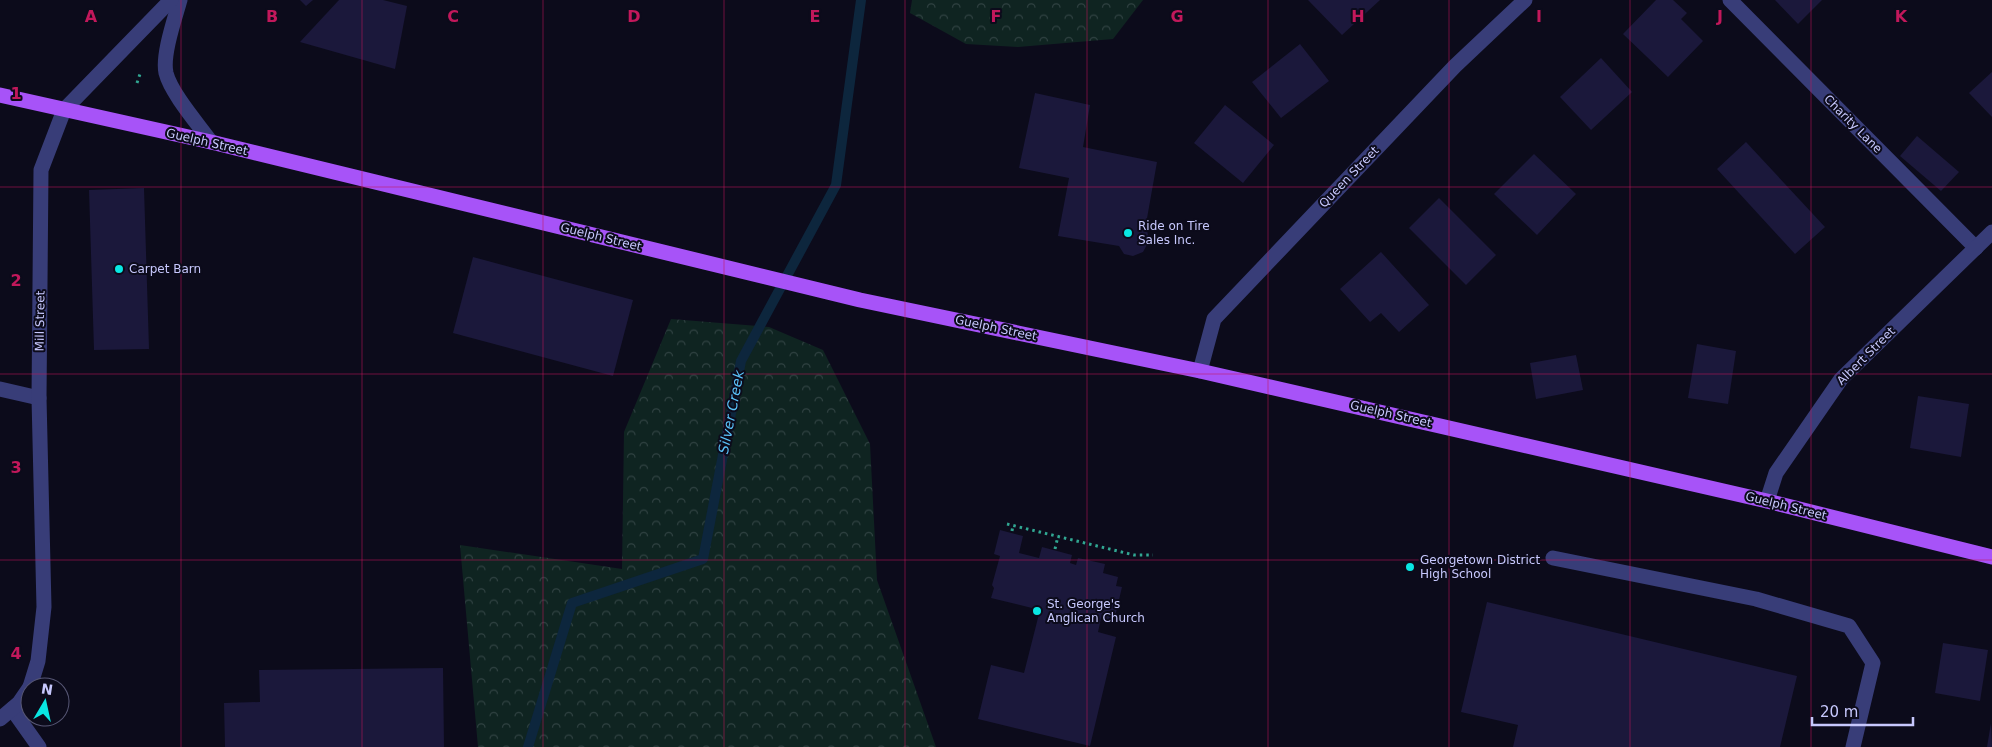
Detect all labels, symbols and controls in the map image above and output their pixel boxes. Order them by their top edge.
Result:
text: A [85,7,98,26]
text: B [266,7,278,26]
text: C [447,7,459,26]
text: D [627,7,641,26]
text: E [810,7,820,26]
text: F [991,7,1001,26]
text: G [1170,7,1184,26]
text: H [1351,7,1365,26]
text: I [1536,7,1542,26]
text: J [1716,7,1723,26]
text: K [1895,7,1908,26]
text: 1 [10,84,22,103]
street label: Charity Lane [1821,92,1885,156]
street label: Guelph Street [165,126,249,158]
street label: Queen Street [1316,143,1382,211]
place label: Ride on Tire Sales Inc. [1138,219,1210,247]
street label: Guelph Street [559,220,643,254]
marker: Ride on Tire Sales Inc. [1122,227,1134,239]
place label: Carpet Barn [129,262,201,276]
marker: Carpet Barn [113,263,125,275]
text: 2 [10,271,22,290]
street label: Mill Street [32,290,48,351]
street label: Guelph Street [954,313,1038,344]
street label: Albert Street [1834,324,1898,388]
water label: Silver Creek [715,368,747,455]
street label: Guelph Street [1349,398,1433,430]
text: 3 [10,458,22,477]
street label: Guelph Street [1744,489,1828,523]
place label: Georgetown District High School [1420,553,1540,581]
marker: Georgetown District High School [1404,561,1416,573]
place label: St. George's Anglican Church [1047,597,1145,625]
marker: St. George's Anglican Church [1031,605,1043,617]
text: 4 [10,644,22,663]
north arrow [20,677,70,727]
text: N [40,680,54,698]
scale bar [1812,694,1913,726]
text: 20 m [1820,703,1858,721]

